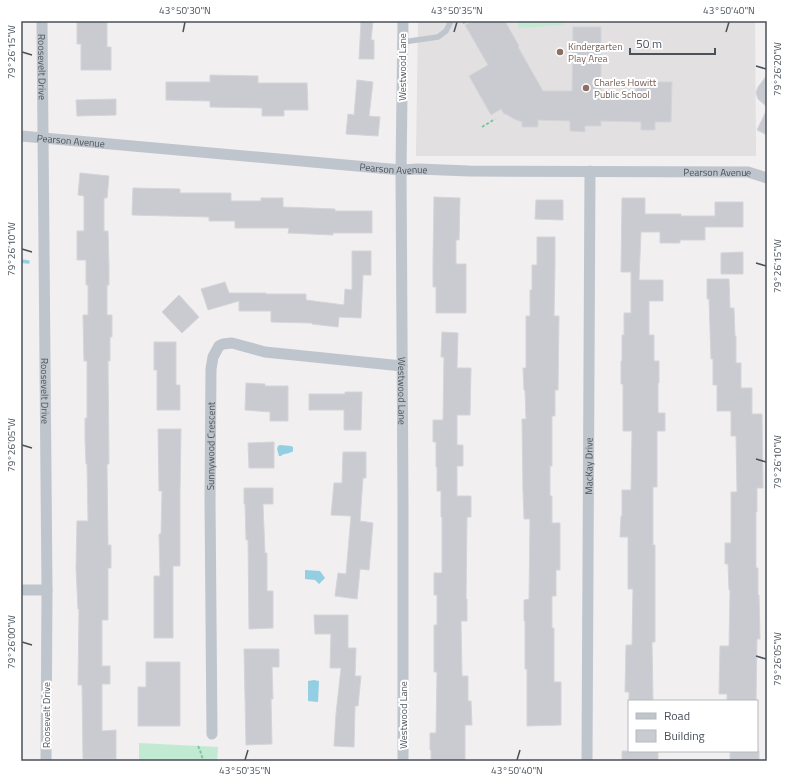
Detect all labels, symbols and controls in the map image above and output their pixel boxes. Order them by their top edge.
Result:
text: 43°50'30"N [159,3,211,18]
text: 43°50'35"N [431,3,483,18]
text: 43°50'40"N [703,3,755,18]
text: 79°26'15"W [4,25,19,79]
scale bar [630,30,715,56]
street label: Westwood Lane [395,33,410,101]
street label: Roosevelt Drive [35,34,50,100]
text: 50 m [636,34,662,53]
place label: Kindergarten Play Area [568,39,623,66]
text: 79°26'20"W [770,42,785,96]
marker: Kindergarten Play Area [555,47,565,57]
place label: Charles Howitt Public School [594,75,657,102]
marker: Charles Howitt Public School [581,83,591,93]
street label: Pearson Avenue [36,130,105,151]
street label: Pearson Avenue [359,159,428,178]
street label: Pearson Avenue [683,164,754,180]
text: 79°26'10"W [4,222,19,276]
text: 79°26'15"W [770,239,785,293]
street label: Westwood Lane [395,357,410,425]
street label: Roosevelt Drive [37,358,53,424]
street label: Sunnywood Crescent [203,401,218,490]
text: 79°26'05"W [4,418,19,472]
text: 79°26'10"W [770,435,785,489]
street label: MacKay Drive [581,437,596,495]
text: 79°26'00"W [4,615,19,669]
text: 79°26'05"W [770,632,785,686]
street label: Westwood Lane [396,681,411,749]
street label: Roosevelt Drive [39,682,54,748]
legend [628,700,758,752]
text: Road [664,706,690,725]
text: Building [664,726,705,745]
text: 43°50'35"N [219,763,271,778]
text: 43°50'40"N [491,763,543,778]

